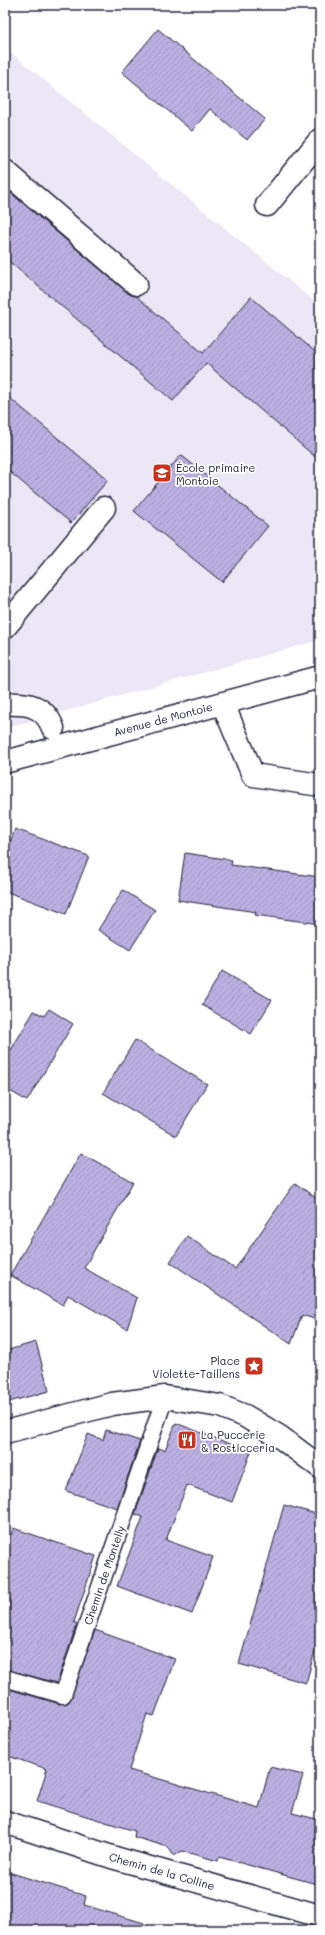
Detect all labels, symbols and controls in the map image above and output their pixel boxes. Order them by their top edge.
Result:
place label: École primaire Montoie [176,460,256,488]
school or university icon: École primaire Montoie [151,462,173,484]
street label: Avenue de Montoie [112,699,214,739]
place label: Place Violette-Taillens [152,1353,240,1381]
place icon: Place Violette-Taillens [243,1355,265,1377]
place label: La Puccerie & Rosticceria [201,1427,275,1455]
restaurant icon: La Puccerie & Rosticceria [176,1429,198,1451]
street label: Chemin de Montelly [80,1523,128,1627]
street label: Chemin de la Colline [107,1849,217,1893]

